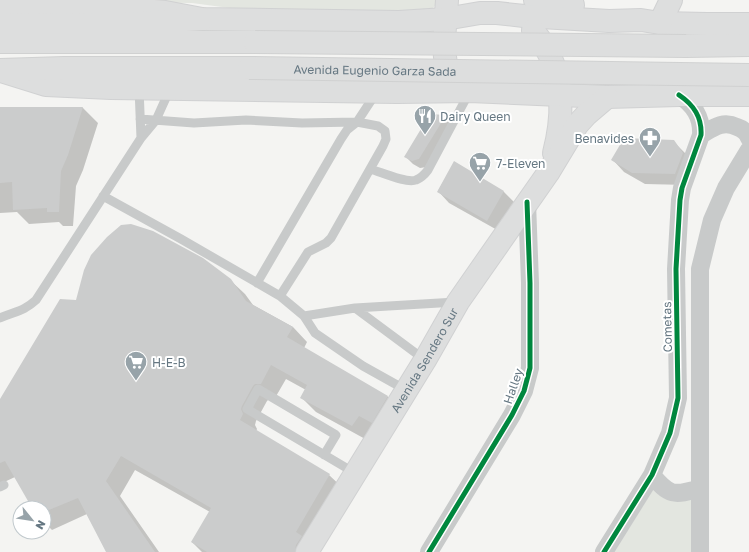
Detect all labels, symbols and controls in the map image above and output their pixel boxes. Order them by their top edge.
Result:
street label: Avenida Eugenio Garza Sada [293,61,457,78]
restaurant icon: Dairy Queen [412,103,438,136]
place label: Dairy Queen [440,109,511,124]
pharmacy icon: Benavides [637,125,663,158]
place label: Benavides [574,131,634,146]
supermarket icon: 7-Eleven [467,150,493,183]
place label: 7-Eleven [496,156,546,171]
street label: Cometas [659,301,675,353]
street label: Avenida Sendero Sur [387,304,461,415]
supermarket icon: H-E-B [123,349,149,382]
place label: H-E-B [152,355,186,370]
street label: Halley [500,366,526,406]
north arrow [12,500,52,540]
text: N [33,518,49,532]

